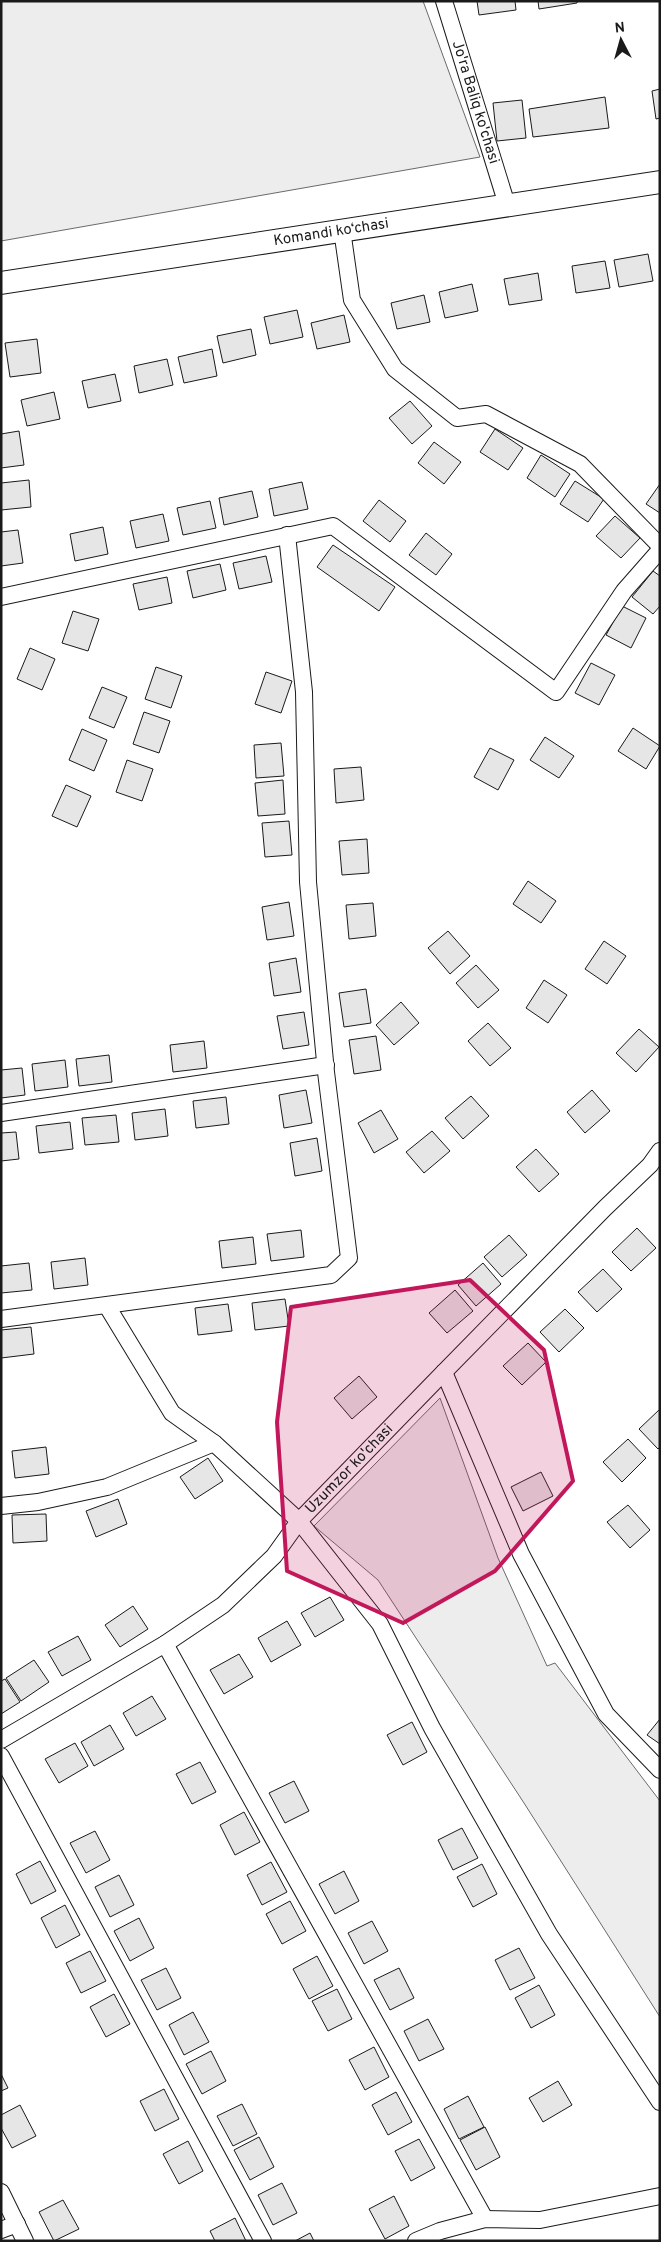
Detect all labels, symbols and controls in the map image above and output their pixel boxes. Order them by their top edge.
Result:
north arrow [596,15,646,65]
text: N [614,20,626,38]
street label: Jo'ra Baliq ko'chasi [447,38,503,166]
street label: Komandi ko‘chasi [272,214,390,251]
street label: Uzumzor ko'chasi [301,1420,397,1518]

